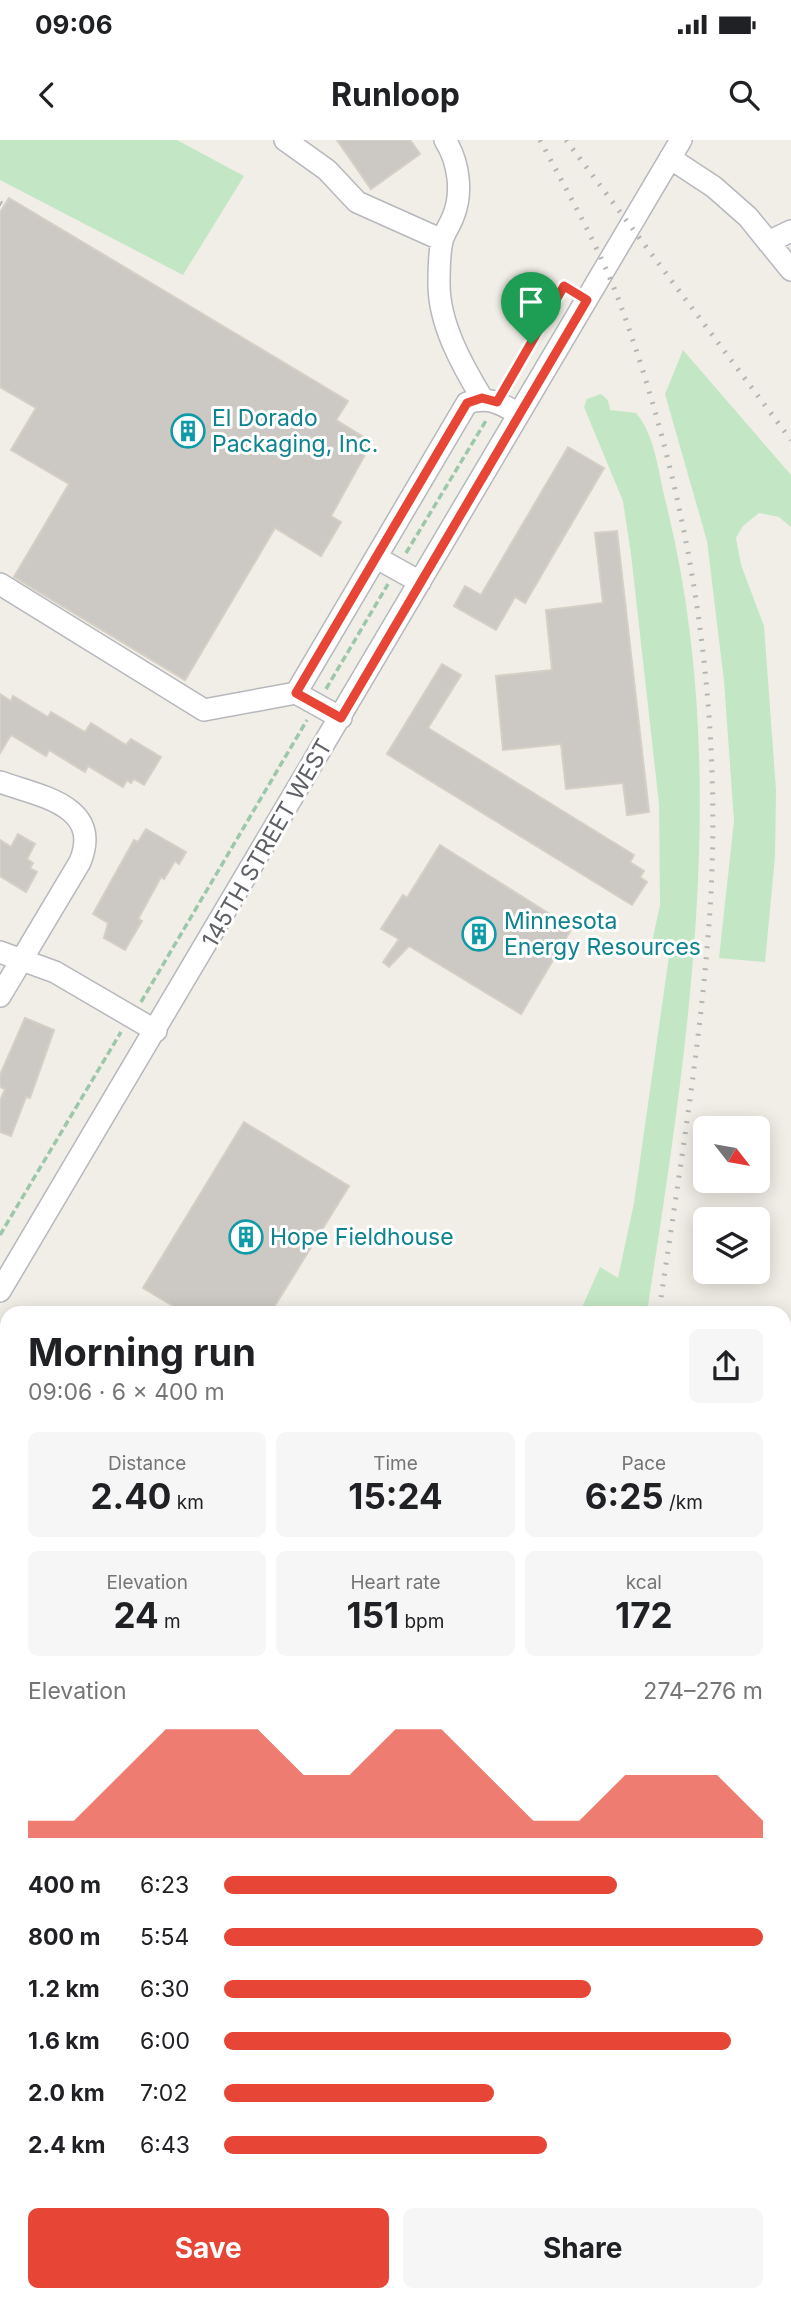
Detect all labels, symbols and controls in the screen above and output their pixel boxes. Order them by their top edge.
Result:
text: 09:06 [35,9,113,40]
text: Runloop [331,75,460,114]
icon: back [28,76,66,114]
icon: search [725,76,763,114]
pin [501,272,561,344]
icon: arrive [512,283,550,321]
place label: El Dorado Packaging, Inc. [212,404,378,458]
building icon: El Dorado Packaging, Inc. [169,412,207,450]
street label: 145TH STREET WEST [196,734,338,952]
place label: Minnesota Energy Resources [504,907,701,961]
building icon: Minnesota Energy Resources [460,915,498,953]
north arrow [693,1116,770,1194]
map controls [693,1116,770,1284]
button: layers [693,1207,770,1284]
building icon: Hope Fieldhouse [227,1218,265,1256]
place label: Hope Fieldhouse [270,1223,454,1251]
text: Morning run [28,1329,256,1375]
button: share [689,1329,763,1403]
text: 09:06 · 6 × 400 m [28,1378,225,1406]
text: Distance [108,1452,186,1475]
text: Time [373,1452,418,1475]
text: Pace [621,1452,666,1475]
text: 2.40 [90,1475,171,1517]
text: 15:24 [348,1475,443,1517]
text: 6:25 [585,1475,664,1517]
text: km [171,1491,204,1514]
text: /km [664,1491,703,1514]
text: Elevation [106,1571,188,1594]
text: Heart rate [350,1571,440,1594]
text: kcal [626,1571,662,1594]
text: 24 [114,1594,159,1636]
text: 151 [347,1594,399,1636]
text: 172 [615,1594,673,1636]
text: m [159,1610,181,1633]
text: bpm [399,1610,444,1633]
text: Elevation [28,1677,127,1705]
text: 274–276 m [643,1677,763,1705]
text: 400 m [28,1871,101,1899]
text: 6:23 [140,1871,189,1899]
text: 800 m [28,1923,100,1951]
text: 5:54 [140,1923,189,1951]
text: 1.2 km [28,1975,100,2003]
text: 6:30 [140,1975,190,2003]
text: 1.6 km [28,2027,100,2055]
text: 6:00 [140,2027,190,2055]
text: 2.0 km [28,2079,105,2107]
text: 7:02 [140,2079,187,2107]
text: 2.4 km [28,2131,106,2159]
text: 6:43 [140,2131,190,2159]
button: Save [28,2208,389,2288]
button: Share [403,2208,763,2288]

